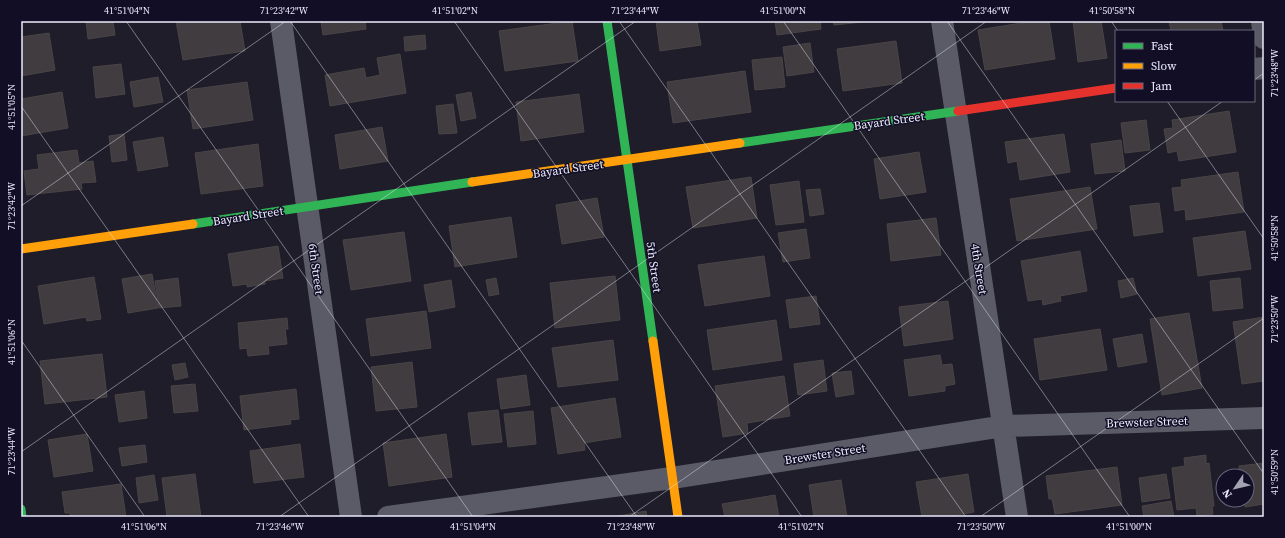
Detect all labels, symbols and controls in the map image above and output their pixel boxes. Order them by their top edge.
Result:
text: 41°51'04"N [104,4,150,17]
text: 71°23'42"W [260,4,309,17]
text: 41°51'02"N [432,4,478,17]
text: 71°23'44"W [611,4,660,17]
text: 41°51'00"N [760,4,806,17]
text: 71°23'46"W [962,4,1011,17]
text: 41°50'58"N [1089,4,1135,17]
legend [1115,30,1255,102]
text: Fast [1151,38,1173,54]
text: 71°23'48"W [1268,48,1281,97]
text: Slow [1151,58,1177,74]
text: Jam [1150,78,1172,94]
text: 41°51'05"N [5,84,18,130]
street label: Bayard Street [853,108,925,134]
street label: Bayard Street [532,156,604,182]
text: 71°23'42"W [5,181,18,230]
street label: Bayard Street [212,203,284,229]
text: 41°50'58"N [1268,215,1281,261]
street label: 5th Street [643,241,665,293]
street label: 6th Street [305,243,327,295]
street label: 4th Street [967,243,991,295]
text: 71°23'50"W [1268,294,1281,343]
text: 41°51'06"N [5,319,18,365]
street label: Brewster Street [1106,413,1188,431]
text: 71°23'44"W [5,426,18,475]
street label: Brewster Street [783,440,867,468]
text: 41°50'59"N [1268,449,1281,495]
north arrow [1215,468,1255,508]
text: N [1219,486,1236,501]
text: 41°51'06"N [121,520,167,533]
text: 71°23'46"W [256,520,305,533]
text: 41°51'04"N [450,520,496,533]
text: 71°23'48"W [607,520,656,533]
text: 41°51'02"N [778,520,824,533]
text: 71°23'50"W [957,520,1006,533]
text: 41°51'00"N [1106,520,1152,533]

